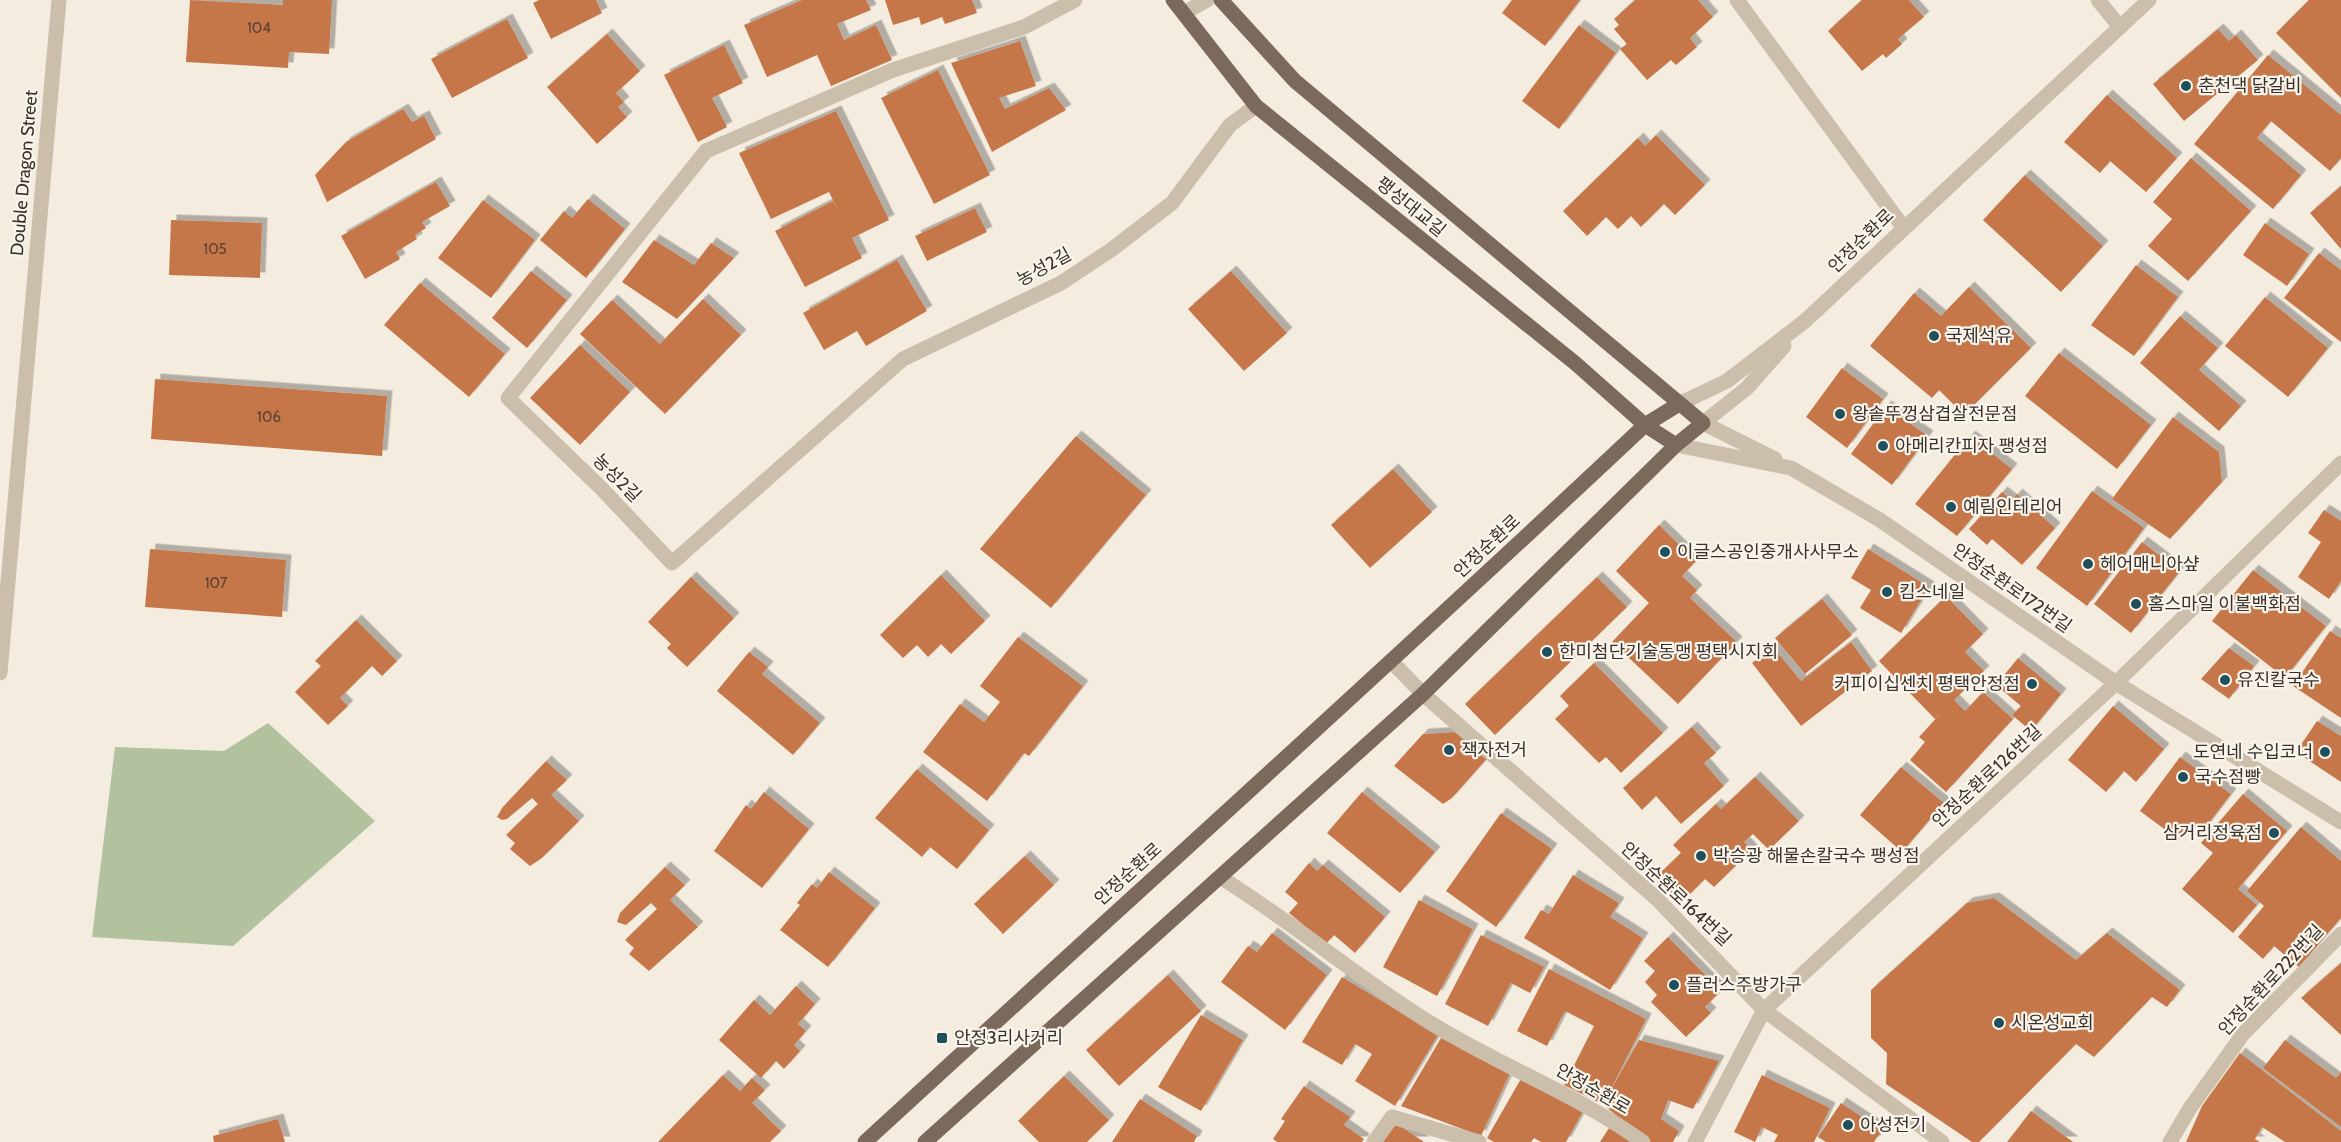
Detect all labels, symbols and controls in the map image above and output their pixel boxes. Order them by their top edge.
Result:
house number: 104 [247,19,271,37]
place label: 춘천댁 닭갈비 [2198,75,2301,97]
marker: 춘천댁 닭갈비 [2179,79,2193,93]
street label: Double Dragon Street [6,89,42,257]
street label: 팽성대교길 [1372,172,1450,242]
street label: 안정순환로 [1824,204,1898,278]
house number: 105 [203,240,227,258]
street label: 농성2길 [1013,243,1075,291]
place label: 국제석유 [1946,325,2012,347]
marker: 국제석유 [1927,329,1941,343]
place label: 왕솥뚜껑삼겹살전문점 [1852,403,2018,425]
marker: 왕솥뚜껑삼겹살전문점 [1833,407,1847,421]
house number: 106 [257,408,281,426]
place label: 아메리칸피자 팽성점 [1895,435,2048,457]
marker: 아메리칸피자 팽성점 [1876,439,1890,453]
street label: 농성2길 [588,449,646,507]
place label: 예림인테리어 [1963,496,2062,518]
marker: 예림인테리어 [1944,500,1958,514]
street label: 안정순환로 [1449,510,1525,582]
street label: 안정순환로172번길 [1948,539,2076,637]
place label: 이글스공인중개사사무소 [1677,541,1859,563]
marker: 이글스공인중개사사무소 [1658,545,1672,559]
place label: 헤어매니아샾 [2100,553,2200,575]
marker: 헤어매니아샾 [2081,557,2095,571]
house number: 107 [205,574,228,592]
place label: 킴스네일 [1899,581,1965,603]
marker: 킴스네일 [1880,585,1894,599]
place label: 홈스마일 이불백화점 [2148,593,2301,615]
marker: 홈스마일 이불백화점 [2129,597,2143,611]
place label: 한미첨단기술동맹 평택시지회 [1559,641,1778,663]
marker: 한미첨단기술동맹 평택시지회 [1540,645,1554,659]
place label: 유진칼국수 [2237,669,2320,691]
place label: 커피이십센치 평택안정점 [1834,673,2020,695]
marker: 유진칼국수 [2218,673,2232,687]
marker: 커피이십센치 평택안정점 [2025,677,2039,691]
street label: 안정순환로126번길 [1928,720,2046,832]
place label: 잭자전거 [1461,739,1527,761]
place label: 도연네 수입코너 [2193,741,2313,763]
marker: 잭자전거 [1442,743,1456,757]
marker: 도연네 수입코너 [2318,745,2332,759]
place label: 국수점빵 [2195,766,2261,788]
marker: 국수점빵 [2176,770,2190,784]
place label: 삼거리정육점 [2163,822,2262,844]
marker: 삼거리정육점 [2267,826,2281,840]
street label: 안정순환로164번길 [1616,837,1736,951]
street label: 안정순환로 [1090,838,1166,910]
place label: 박승광 해물손칼국수 팽성점 [1713,845,1920,867]
marker: 박승광 해물손칼국수 팽성점 [1694,849,1708,863]
street label: 안정순환로222번길 [2214,920,2328,1040]
place label: 플러스주방가구 [1686,974,1802,996]
marker: 플러스주방가구 [1667,978,1681,992]
place label: 시온성교회 [2011,1012,2094,1034]
marker: 시온성교회 [1992,1016,2006,1030]
place label: 안정3리사거리 [954,1027,1063,1049]
marker: 안정3리사거리 [935,1031,949,1045]
street label: 안정순환로 [1552,1059,1634,1119]
place label: 아성전기 [1860,1114,1926,1136]
marker: 아성전기 [1841,1118,1855,1132]

